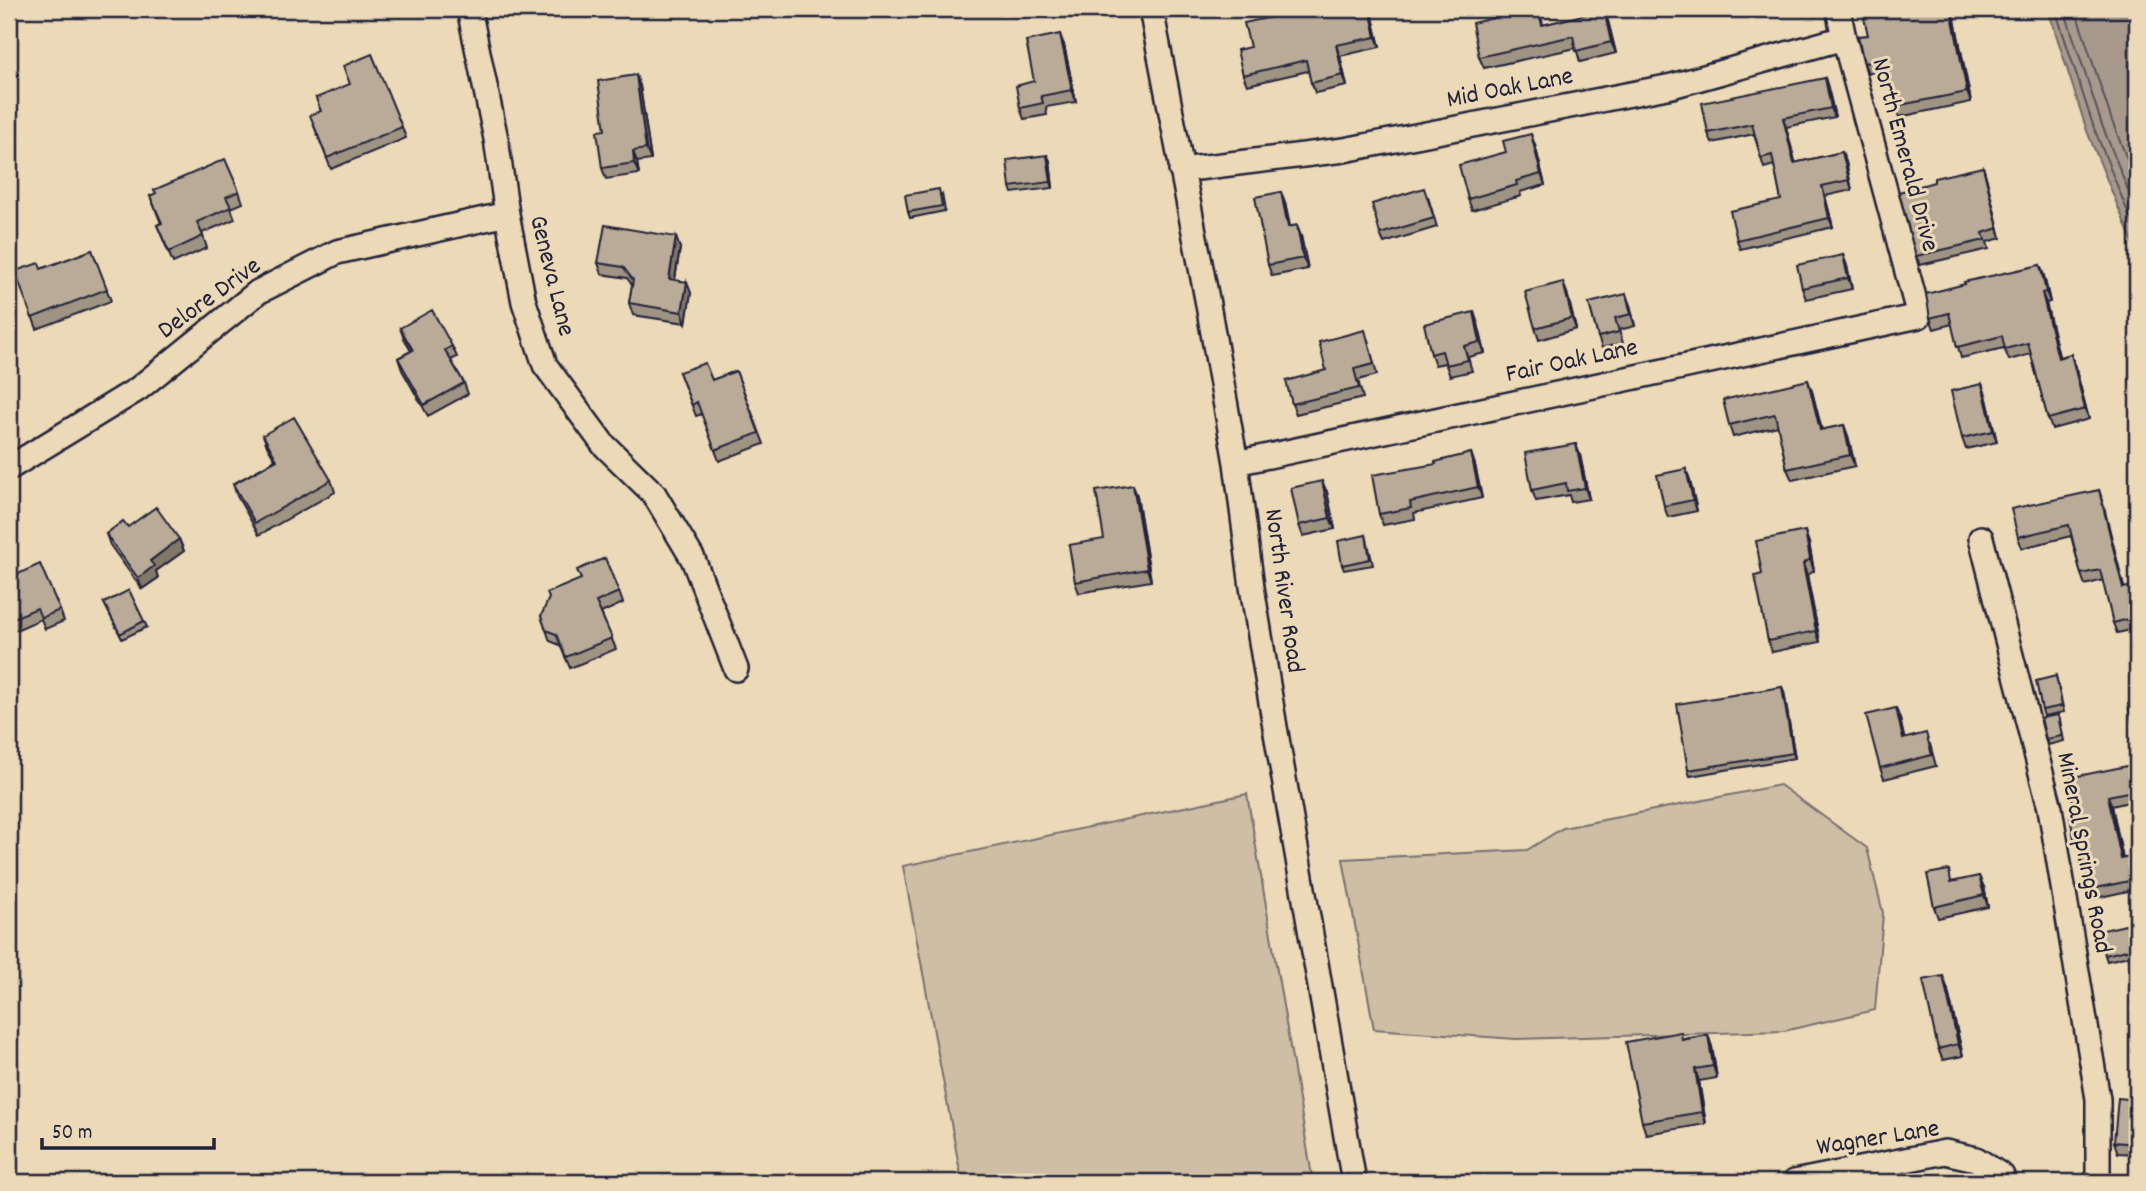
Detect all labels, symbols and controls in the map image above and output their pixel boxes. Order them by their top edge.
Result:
street label: North Emerald Drive [1860,54,1948,256]
street label: Mid Oak Lane [1444,59,1576,119]
street label: Geneva Lane [518,212,584,340]
street label: Delore Drive [151,249,269,349]
street label: Fair Oak Lane [1503,330,1641,394]
street label: North River Road [1253,507,1313,675]
street label: Mineral Springs Road [2045,749,2121,957]
scale bar [42,1107,214,1151]
street label: Wagner Lane [1814,1111,1942,1167]
text: 50 m [52,1119,92,1149]

